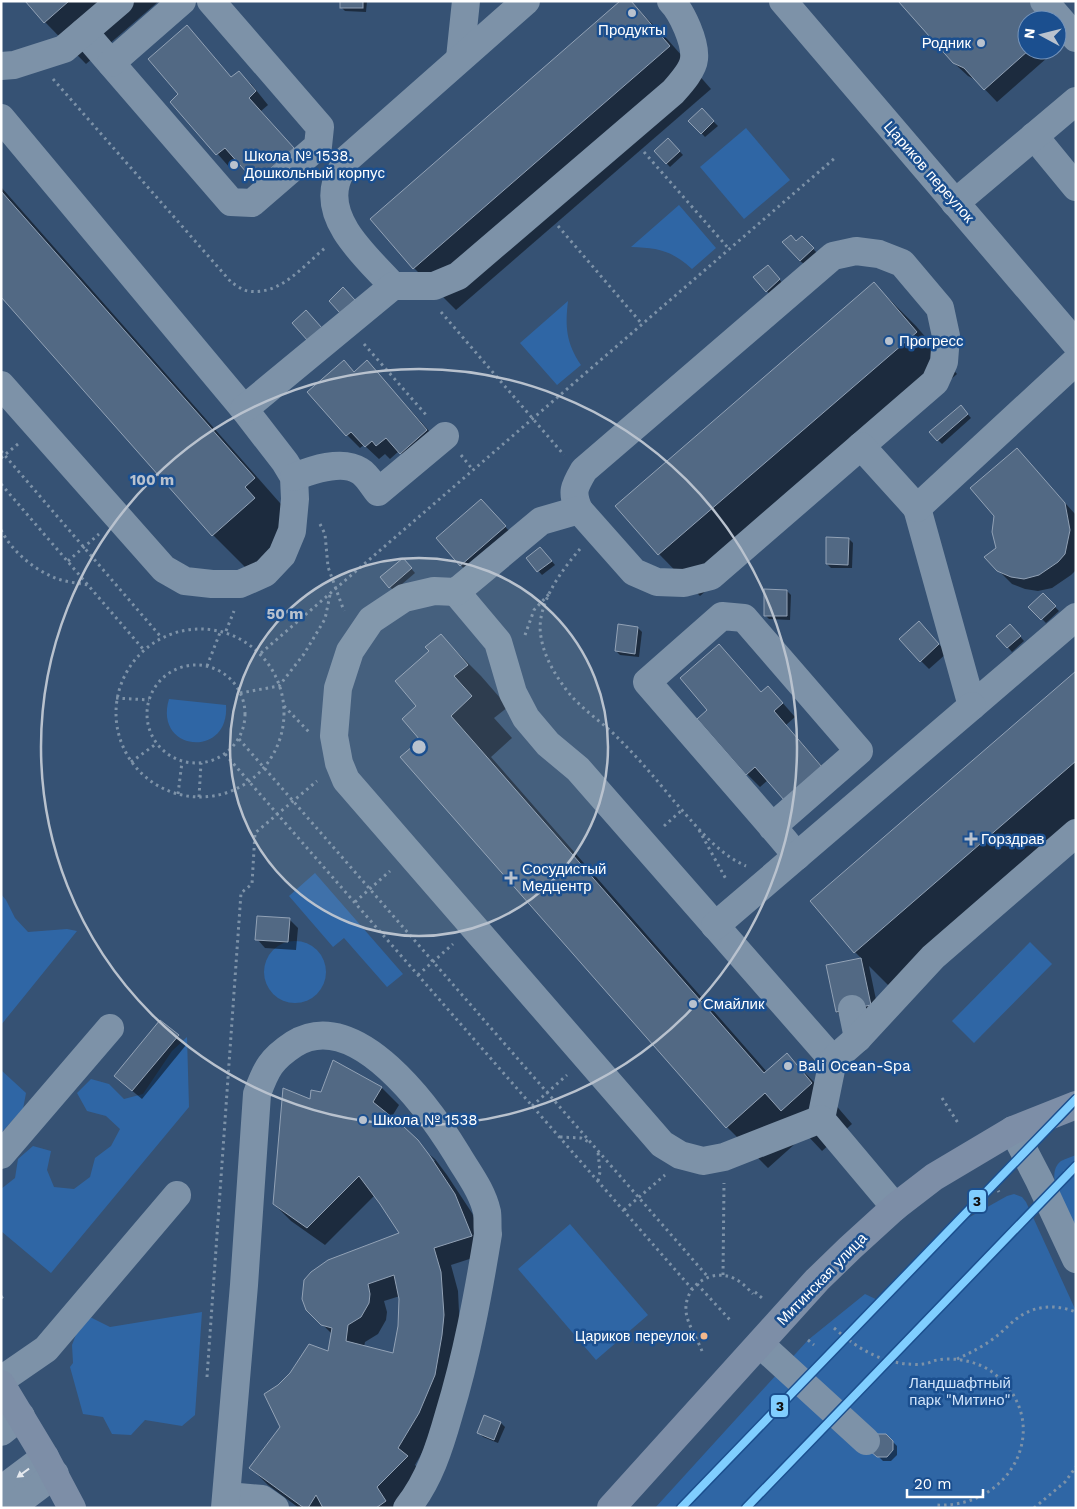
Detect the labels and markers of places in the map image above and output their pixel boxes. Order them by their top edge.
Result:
marker: Продукты [626,7,638,19]
place label: Продукты [598,21,666,39]
place label: Родник [922,34,971,52]
marker: Родник [975,37,987,49]
place label: Школа № 1538. Дошкольный корпус [244,147,385,182]
marker: Школа № 1538. Дошкольный корпус [228,159,240,171]
place label: Прогресс [899,332,964,350]
marker: Прогресс [883,335,895,347]
centre of rings [410,738,428,756]
place label: Горздрав [981,830,1045,848]
marker: Горздрав [965,833,977,845]
place label: Сосудистый Медцентр [522,860,606,895]
marker: Сосудистый Медцентр [504,871,518,885]
place label: Смайлик [703,995,765,1013]
marker: Смайлик [687,998,699,1010]
place label: Bali Ocean-Spa [798,1057,911,1075]
marker: Bali Ocean-Spa [782,1060,794,1072]
place label: Школа № 1538 [373,1111,478,1129]
marker: Школа № 1538 [357,1114,369,1126]
place label: Цариков переулок [575,1328,696,1344]
marker: Цариков переулок [699,1331,709,1341]

